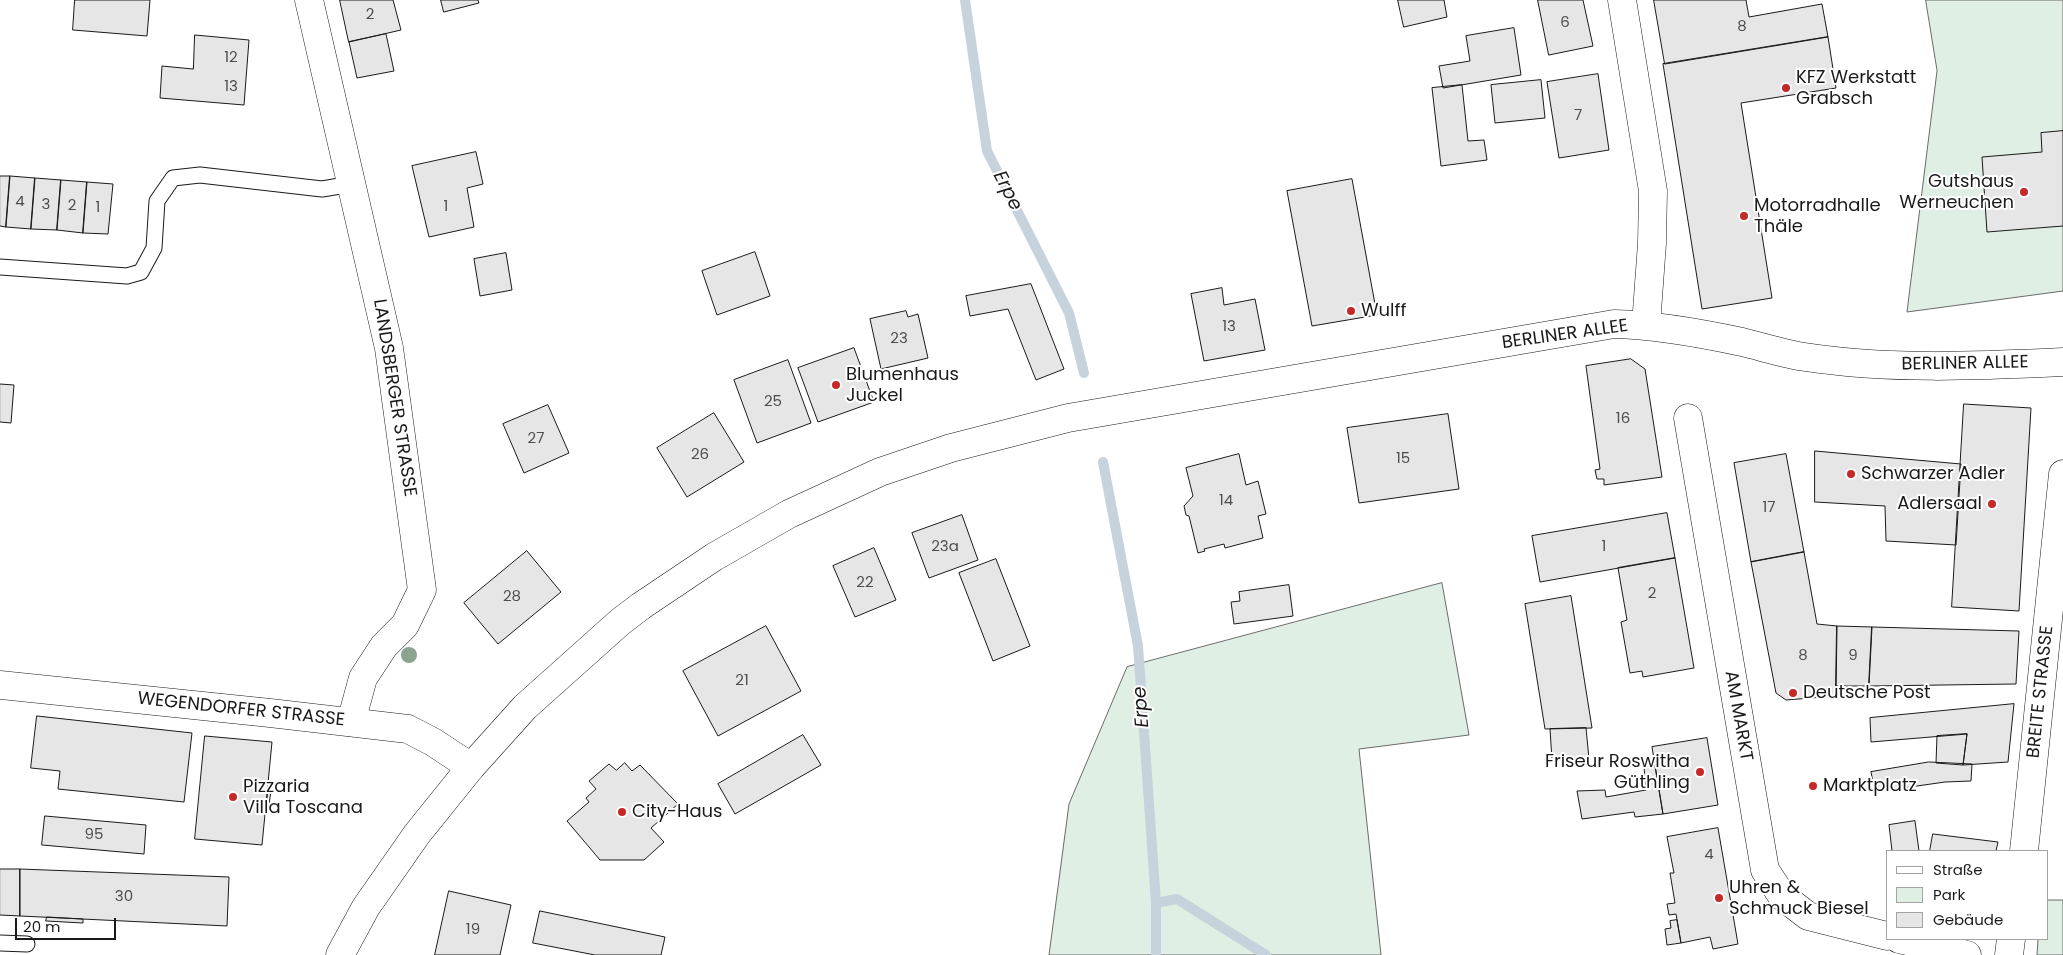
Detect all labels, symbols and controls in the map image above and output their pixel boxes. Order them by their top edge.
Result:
house number: 2 [366,6,374,24]
house number: 6 [1560,14,1570,32]
house number: 8 [1737,18,1747,36]
house number: 12 [224,49,238,67]
place label: KFZ Werkstatt Grabsch [1796,67,1916,110]
house number: 13 [224,78,238,96]
marker: KFZ Werkstatt Grabsch [1780,82,1792,94]
house number: 7 [1574,107,1582,125]
water label: Erpe [987,167,1027,215]
place label: Gutshaus Werneuchen [1899,171,2014,213]
marker: Gutshaus Werneuchen [2018,186,2030,198]
house number: 4 [15,193,25,211]
place label: Motorradhalle Thäle [1754,195,1881,238]
house number: 3 [42,196,50,214]
house number: 2 [68,197,76,215]
house number: 1 [444,198,448,216]
house number: 1 [96,199,100,217]
marker: Motorradhalle Thäle [1738,210,1750,222]
street label: LANDSBERGER STRASSE [368,298,420,498]
place label: Wulff [1361,300,1406,322]
marker: Wulff [1345,305,1357,317]
street label: BERLINER ALLEE [1501,315,1629,355]
house number: 13 [1222,318,1236,336]
house number: 23 [890,330,908,348]
street label: BERLINER ALLEE [1901,352,2029,376]
place label: Blumenhaus Juckel [846,364,959,406]
marker: Blumenhaus Juckel [830,379,842,391]
house number: 25 [764,393,782,411]
house number: 16 [1616,410,1630,428]
house number: 27 [528,430,544,448]
house number: 26 [691,446,709,464]
house number: 15 [1396,450,1410,468]
place label: Schwarzer Adler [1861,463,2005,485]
marker: Schwarzer Adler [1845,468,1857,480]
house number: 14 [1219,492,1233,510]
place label: Adlersaal [1897,493,1982,515]
marker: Adlersaal [1986,498,1998,510]
house number: 17 [1763,499,1775,517]
house number: 23a [931,538,959,556]
house number: 1 [1602,538,1606,556]
house number: 22 [856,574,874,592]
house number: 2 [1648,585,1656,603]
house number: 28 [503,588,521,606]
street label: BREITE STRASSE [2023,625,2059,759]
house number: 8 [1798,647,1808,665]
house number: 9 [1848,647,1858,665]
street label: AM MARKT [1719,669,1757,763]
house number: 21 [735,672,749,690]
place label: Deutsche Post [1803,682,1931,704]
water label: Erpe [1129,686,1155,728]
marker: Deutsche Post [1787,687,1799,699]
street label: WEGENDORFER STRASSE [136,688,346,732]
place label: Friseur Roswitha Güthling [1545,751,1690,794]
marker: Friseur Roswitha Güthling [1694,766,1706,778]
place label: Marktplatz [1823,775,1917,797]
place label: Pizzaria Villa Toscana [243,776,363,819]
marker: Marktplatz [1807,780,1819,792]
marker: Pizzaria Villa Toscana [227,791,239,803]
place label: City-Haus [632,801,722,823]
marker: City-Haus [616,806,628,818]
house number: 95 [85,826,103,844]
house number: 4 [1704,846,1714,864]
legend [1886,850,2048,940]
text: Straße [1933,859,1983,880]
place label: Uhren & Schmuck Biesel [1729,877,1869,920]
text: Park [1933,884,1965,905]
house number: 30 [115,888,133,906]
marker: Uhren & Schmuck Biesel [1713,892,1725,904]
scale bar [18,908,119,940]
text: Gebäude [1933,909,2003,930]
text: 20 m [23,916,61,937]
house number: 19 [466,921,480,939]

